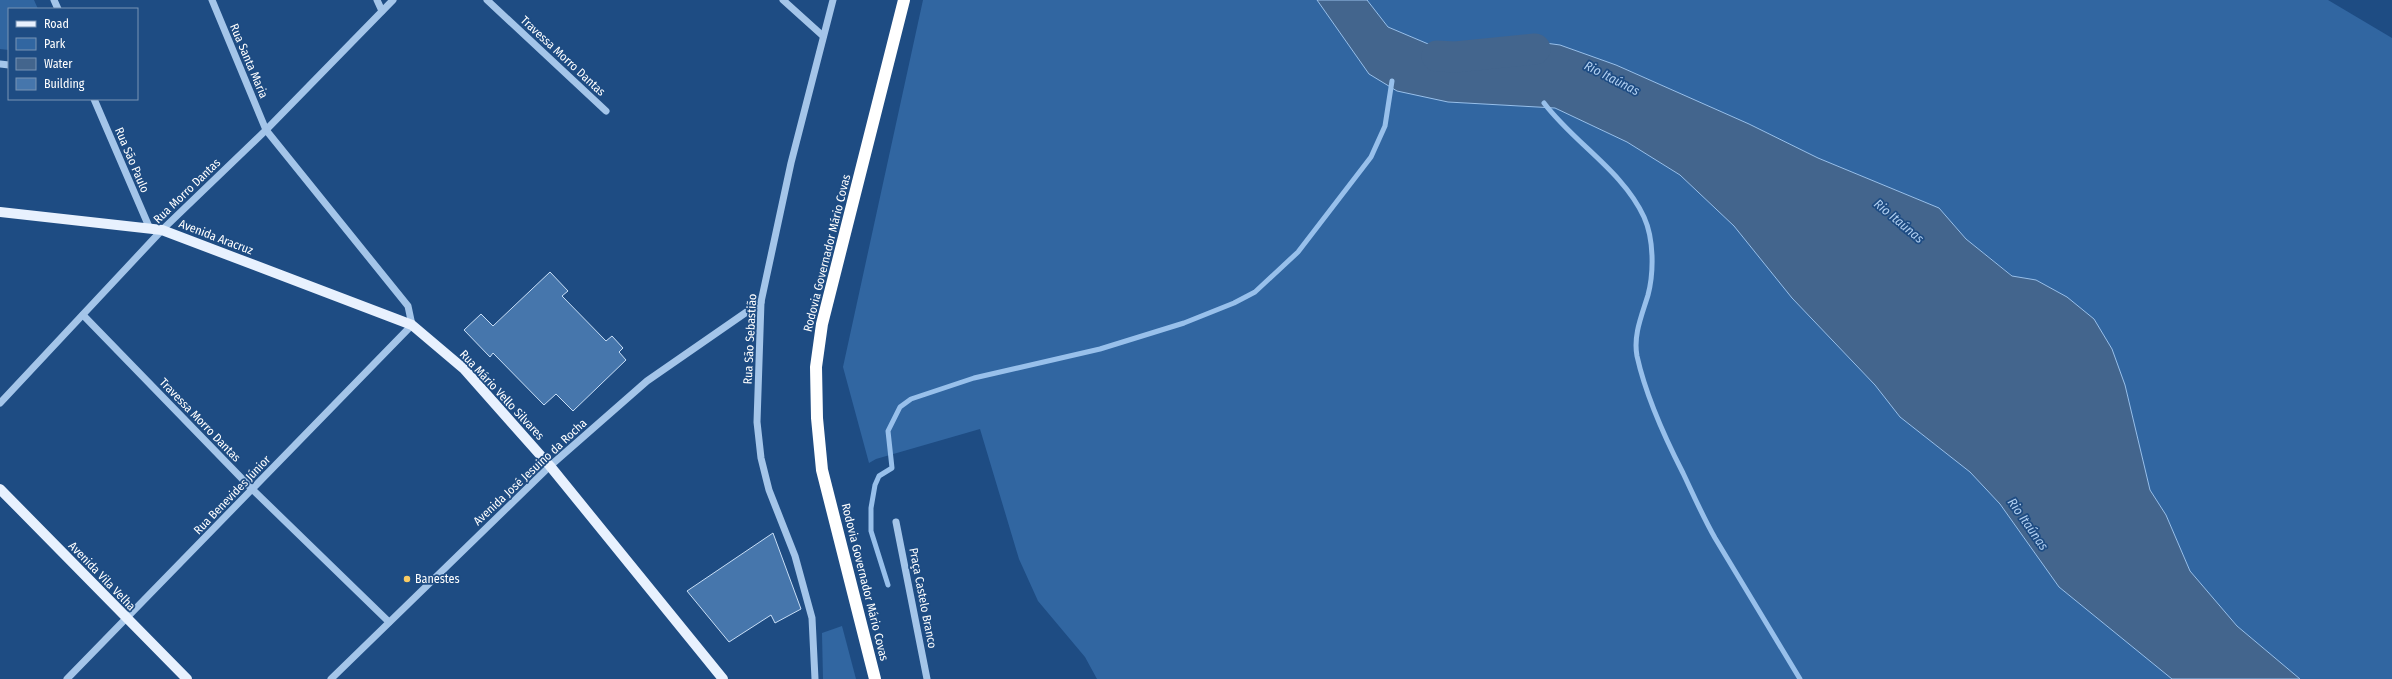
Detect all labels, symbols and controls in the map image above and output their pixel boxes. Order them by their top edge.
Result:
legend [8,8,138,100]
street label: Travessa Morro Dantas [518,13,608,99]
text: Road [44,17,69,31]
street label: Rua Santa Maria [227,22,271,101]
text: Park [44,37,66,51]
text: Water [44,57,73,71]
water label: Rio Itaúnas [1582,58,1643,99]
text: Building [44,77,85,91]
street label: Rua São Paulo [112,125,152,195]
street label: Rua Morro Dantas [151,156,223,226]
street label: Rodovia Governador Mário Covas [801,173,853,333]
water label: Rio Itaúnas [1871,196,1927,246]
street label: Avenida Aracruz [177,216,255,258]
street label: Rua São Sebastião [741,293,759,385]
street label: Rua Mário Vello Silvares [457,347,547,443]
street label: Travessa Morro Dantas [157,375,243,465]
street label: Avenida José Jesuino da Rocha [470,416,590,528]
street label: Rua Benevides Júnior [191,452,274,537]
water label: Rio Itaúnas [2005,495,2052,553]
street label: Rodovia Governador Mário Covas [839,502,891,662]
street label: Avenida Vila Velha [66,539,138,613]
street label: Praça Castelo Branco [906,547,940,649]
place label: Banestes [415,572,460,586]
marker: Banestes [402,574,412,584]

